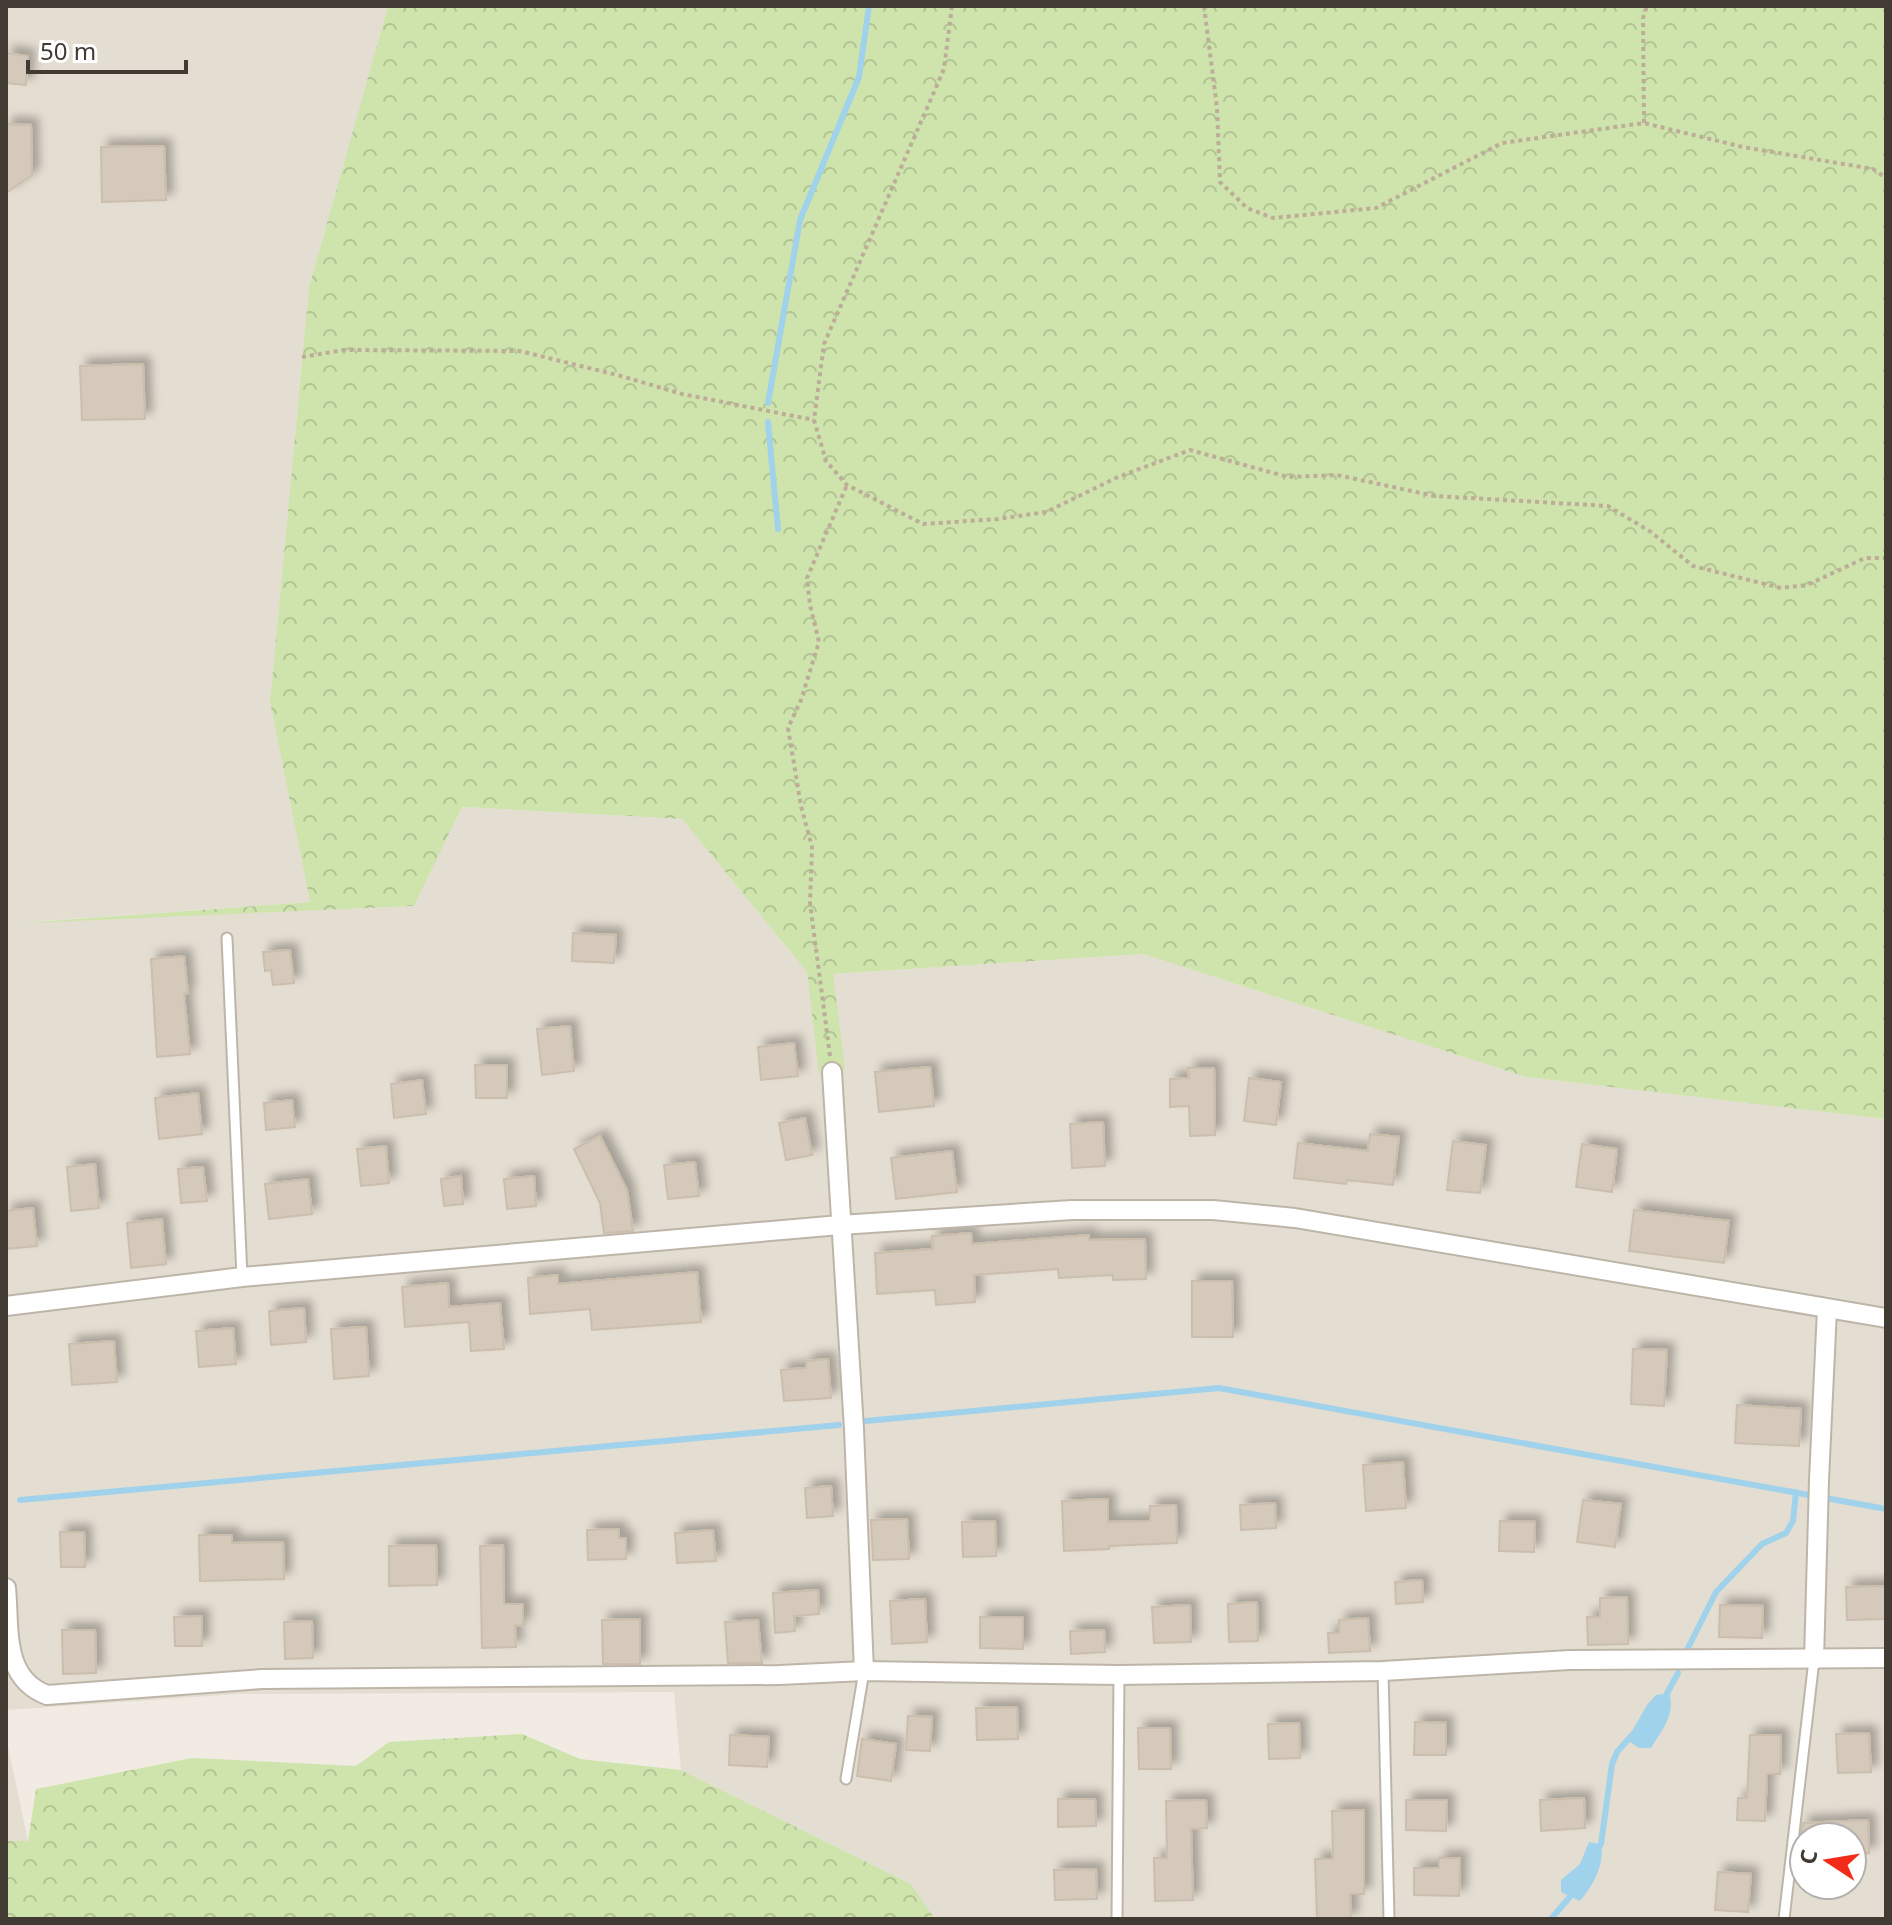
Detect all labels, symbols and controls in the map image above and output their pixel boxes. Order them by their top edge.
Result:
scale bar [28,24,186,74]
text: 50 m [40,34,96,67]
north arrow [1788,1821,1868,1901]
text: С [1791,1847,1824,1867]

